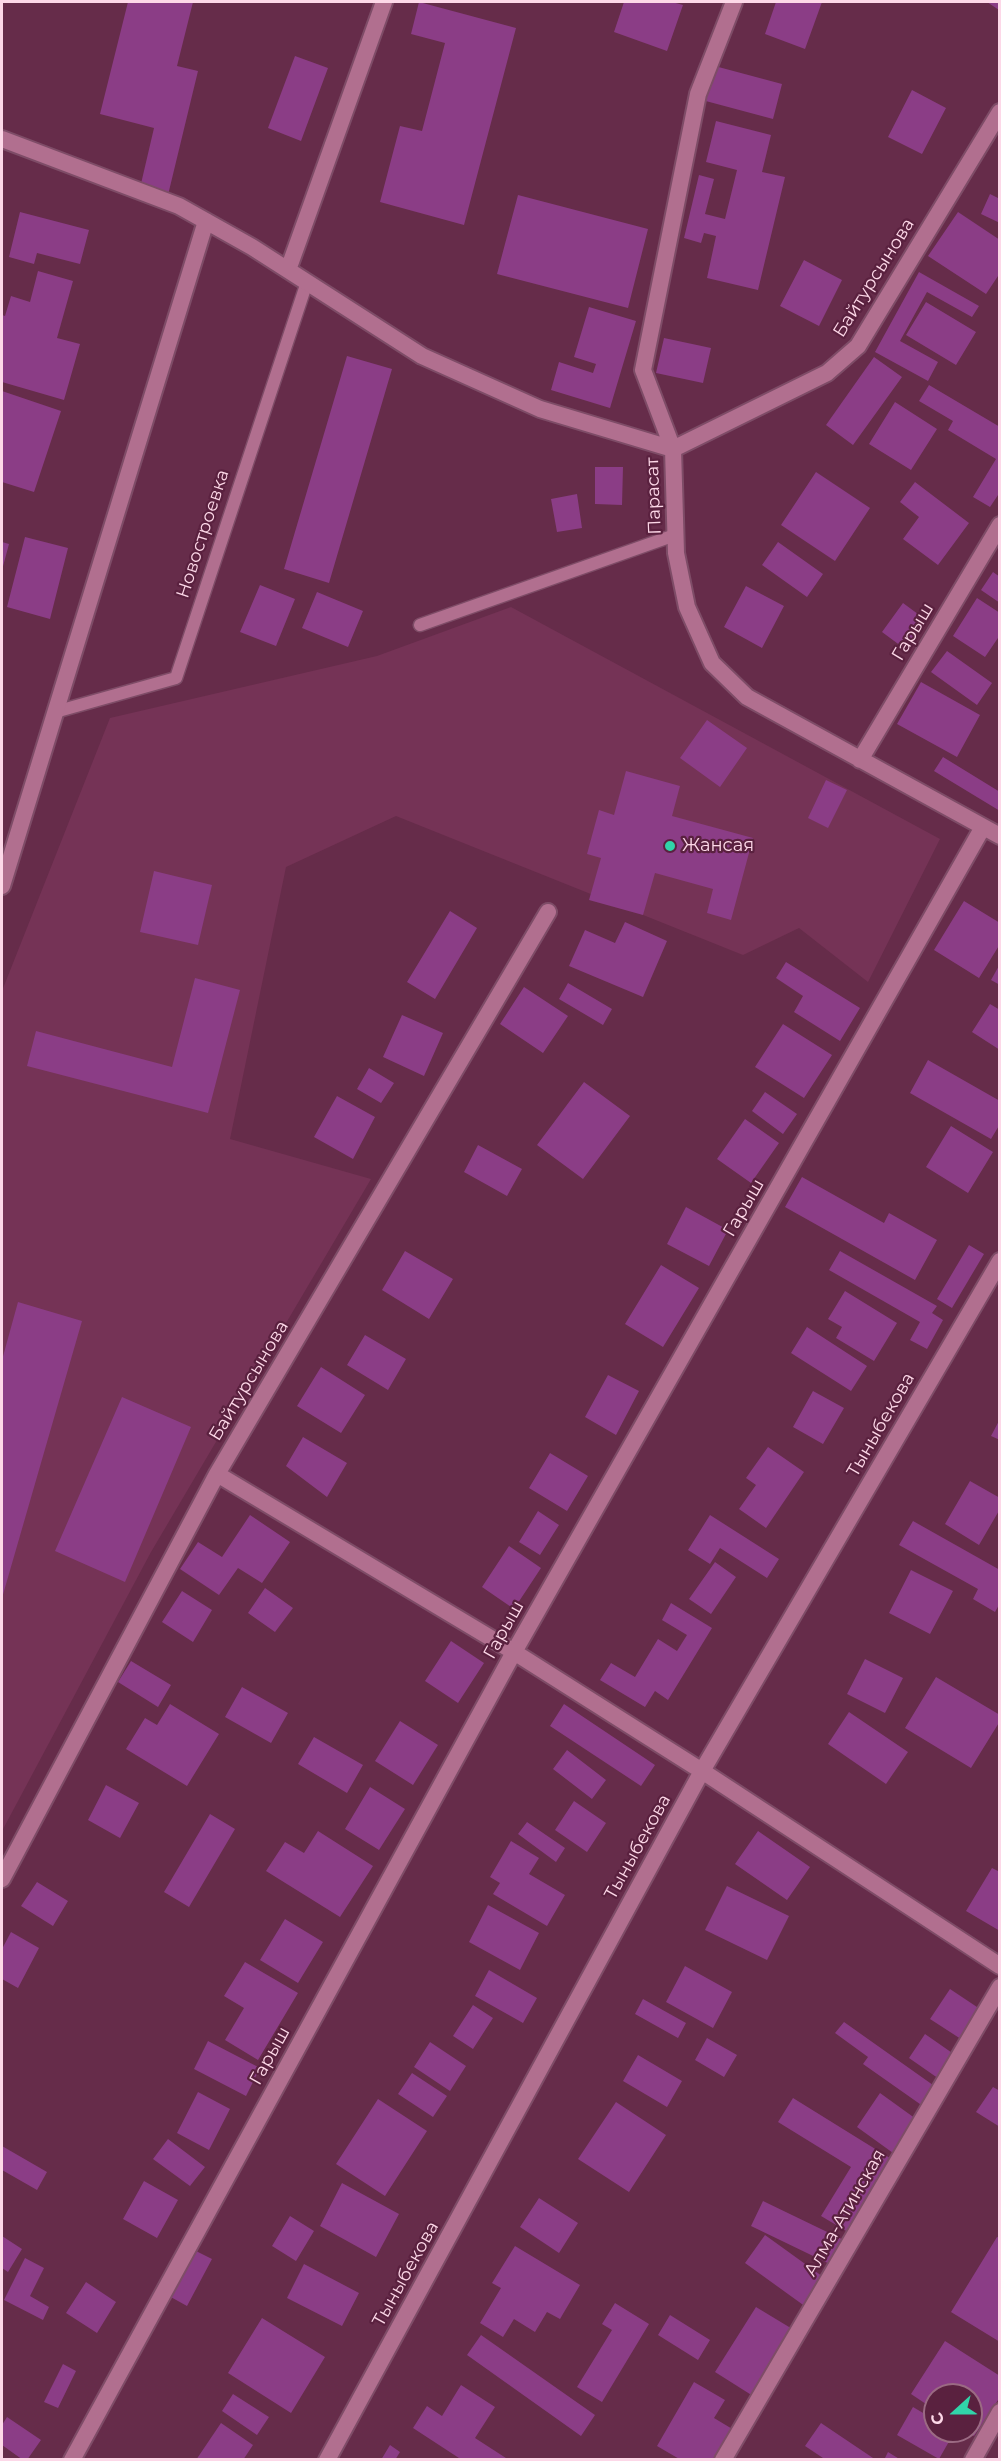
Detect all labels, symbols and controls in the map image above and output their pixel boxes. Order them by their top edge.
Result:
street label: Байтурсынова [829,215,919,341]
street label: Парасат [642,457,666,535]
street label: Новостроевка [172,467,234,601]
street label: Гарыш [887,599,939,665]
place label: Жансая [682,835,754,857]
marker: Жансая [663,839,677,853]
street label: Гарыш [719,1175,769,1241]
street label: Байтурсынова [205,1317,293,1445]
street label: Тыныбекова [842,1369,920,1481]
street label: Гарыш [479,1597,529,1663]
street label: Тыныбекова [600,1791,676,1903]
street label: Гарыш [245,2023,295,2089]
street label: Алма-Атинская [800,2145,890,2281]
street label: Тыныбекова [368,2218,444,2330]
north arrow [923,2383,983,2443]
text: С [927,2410,949,2428]

